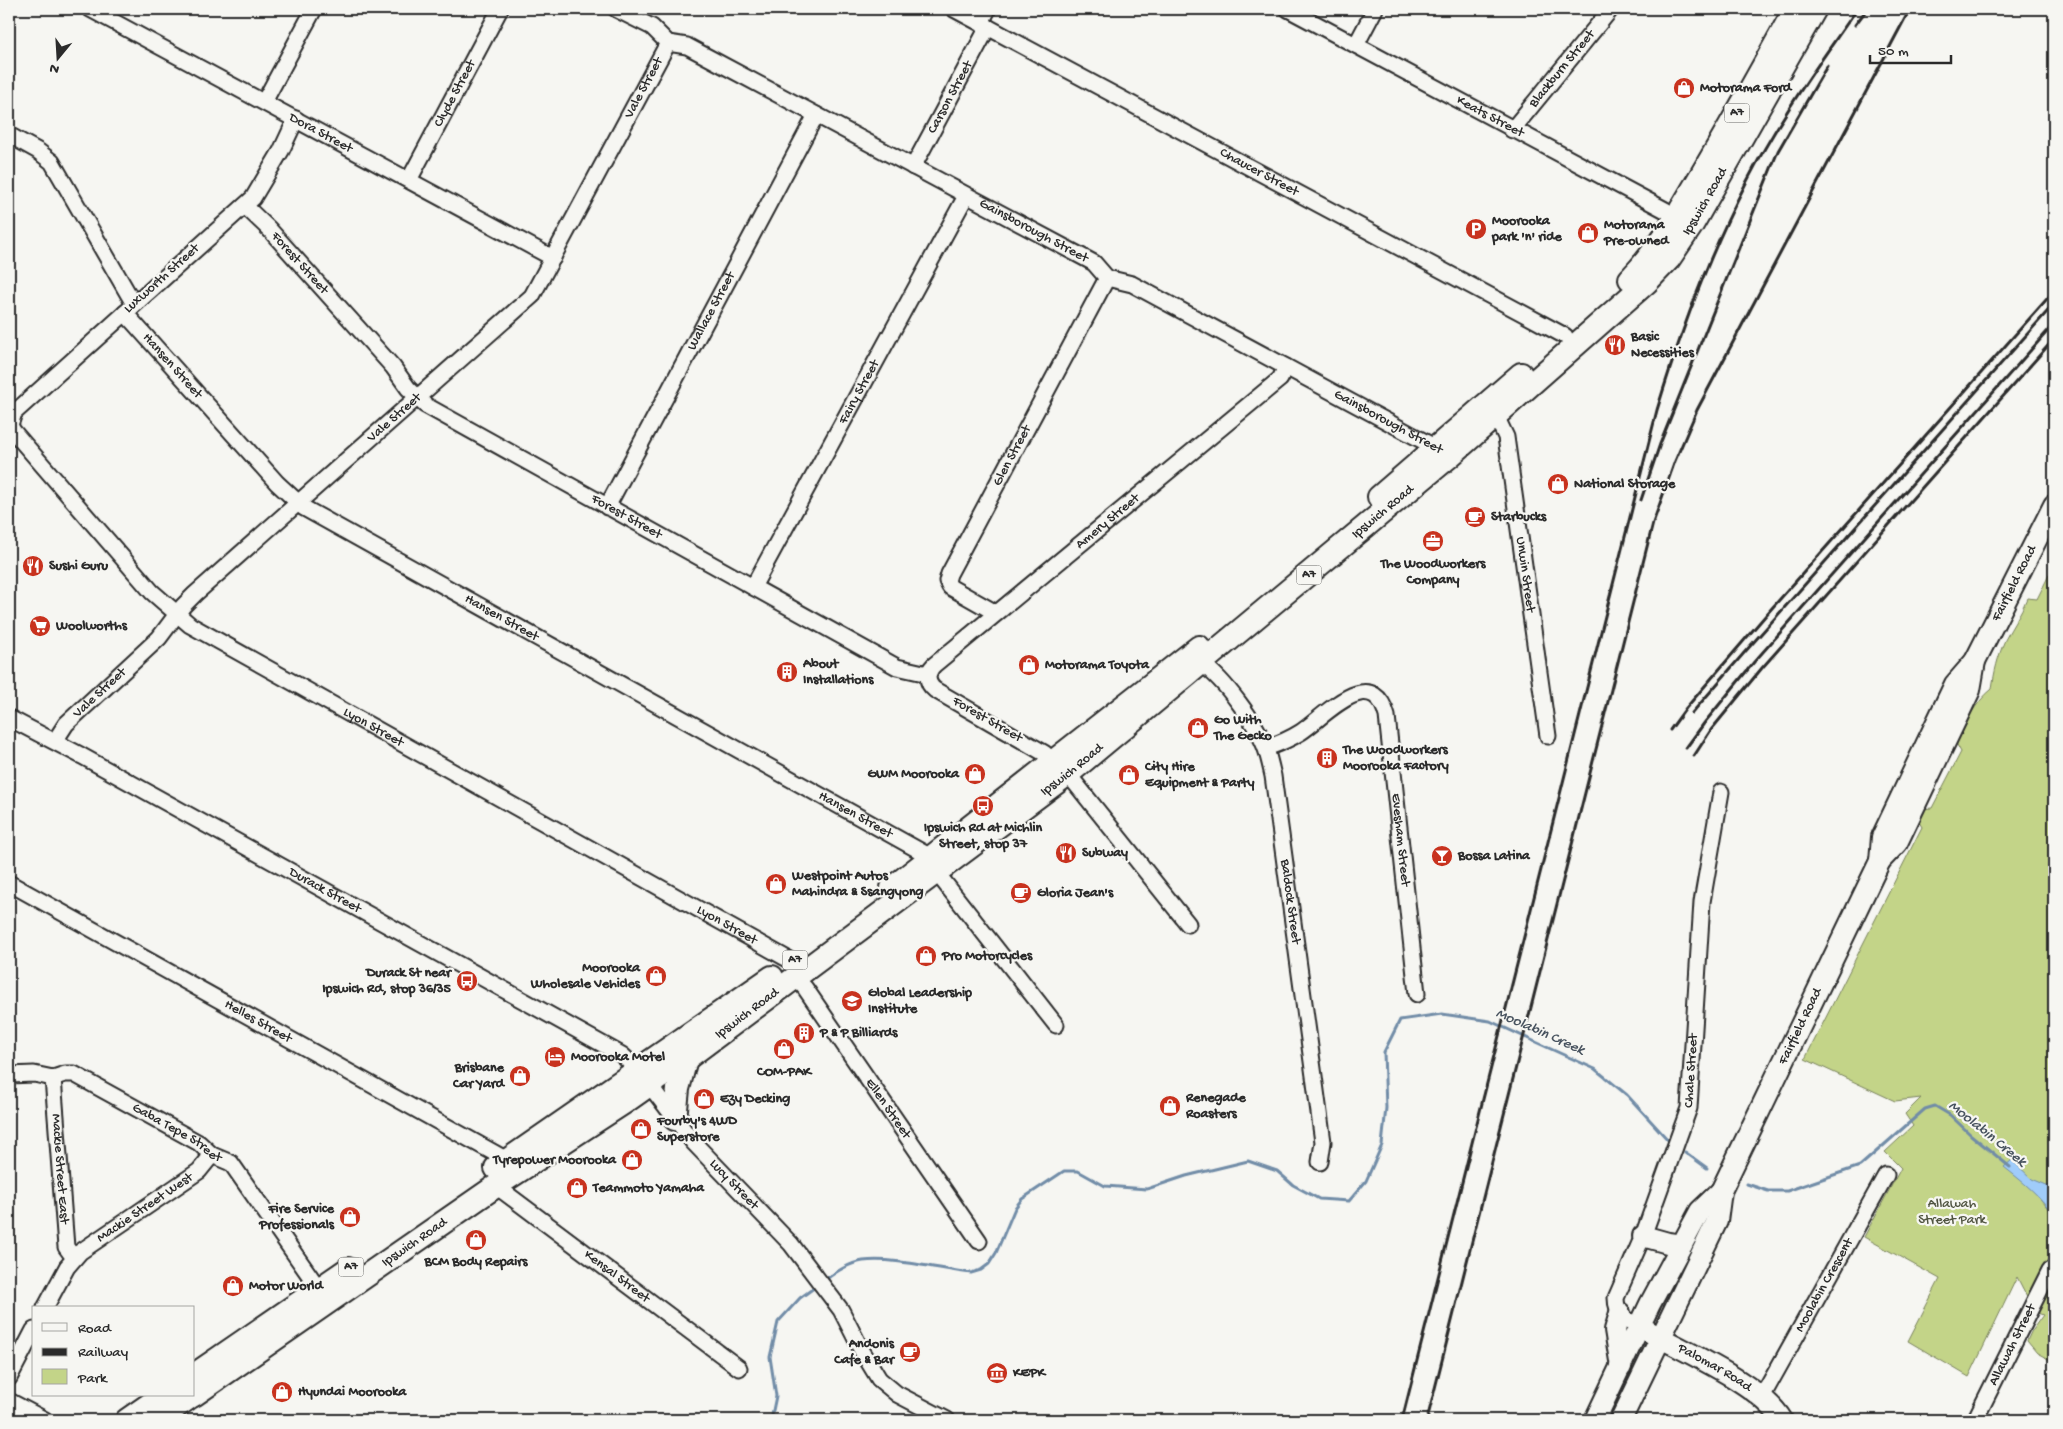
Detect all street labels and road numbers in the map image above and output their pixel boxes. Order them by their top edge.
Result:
street label: Blackburn Street [1525,26,1600,112]
street label: Vale Street [620,53,668,122]
street label: Clyde Street [430,56,480,130]
street label: Carson Street [924,57,977,137]
street label: Keats Street [1453,92,1528,142]
road number: A7 [1724,104,1750,122]
street label: Dora Street [285,109,357,158]
street label: Chaucer Street [1217,144,1303,201]
street label: Ipswich Road [1679,163,1732,239]
street label: Gainsborough Street [976,195,1092,267]
street label: Forest Street [266,228,333,299]
street label: Luxworth Street [121,240,204,317]
street label: Wallace Street [684,268,740,353]
street label: Hansen Street [139,330,207,403]
street label: Fairy Street [834,356,884,428]
street label: Gainsborough Street [1331,386,1447,459]
street label: Vale Street [363,388,426,447]
street label: Glen Street [989,421,1036,489]
street label: Ipswich Road [1348,480,1419,543]
street label: Amery Street [1072,489,1144,553]
street label: Forest Street [587,490,666,544]
street label: Unwin Street [1512,536,1539,614]
street label: Fairfield Road [1988,541,2041,625]
road number: A7 [1296,566,1322,584]
street label: Hansen Street [462,591,543,646]
street label: Vale Street [69,663,131,722]
street label: Forest Street [948,693,1026,748]
street label: Lyon Street [340,704,408,752]
street label: Ipswich Road [1037,739,1108,800]
street label: Hansen Street [815,788,897,843]
street label: Evesham Street [1387,793,1414,888]
street label: Baldock Street [1276,857,1305,946]
street label: Durack Street [285,863,365,918]
street label: Lyon Street [694,901,761,949]
road number: A7 [782,950,808,970]
street label: Ipswich Road [712,983,784,1043]
street label: Fairfield Road [1774,984,1827,1068]
street label: Helles Street [221,996,296,1048]
street label: Chale Street [1681,1032,1702,1108]
street label: Ellen Street [861,1075,915,1143]
street label: Gaba Tepe Street [129,1099,225,1167]
street label: Mackie Street East [47,1113,73,1226]
street label: Lucy Street [705,1155,763,1214]
street label: Mackie Street West [94,1168,197,1247]
street label: Ipswich Road [378,1213,452,1271]
street label: Moolabin Crescent [1791,1234,1858,1335]
street label: Kensal Street [580,1246,654,1308]
road number: A7 [338,1258,364,1276]
street label: Allawah Street [1985,1300,2041,1389]
street label: Palomar Road [1674,1339,1757,1397]

